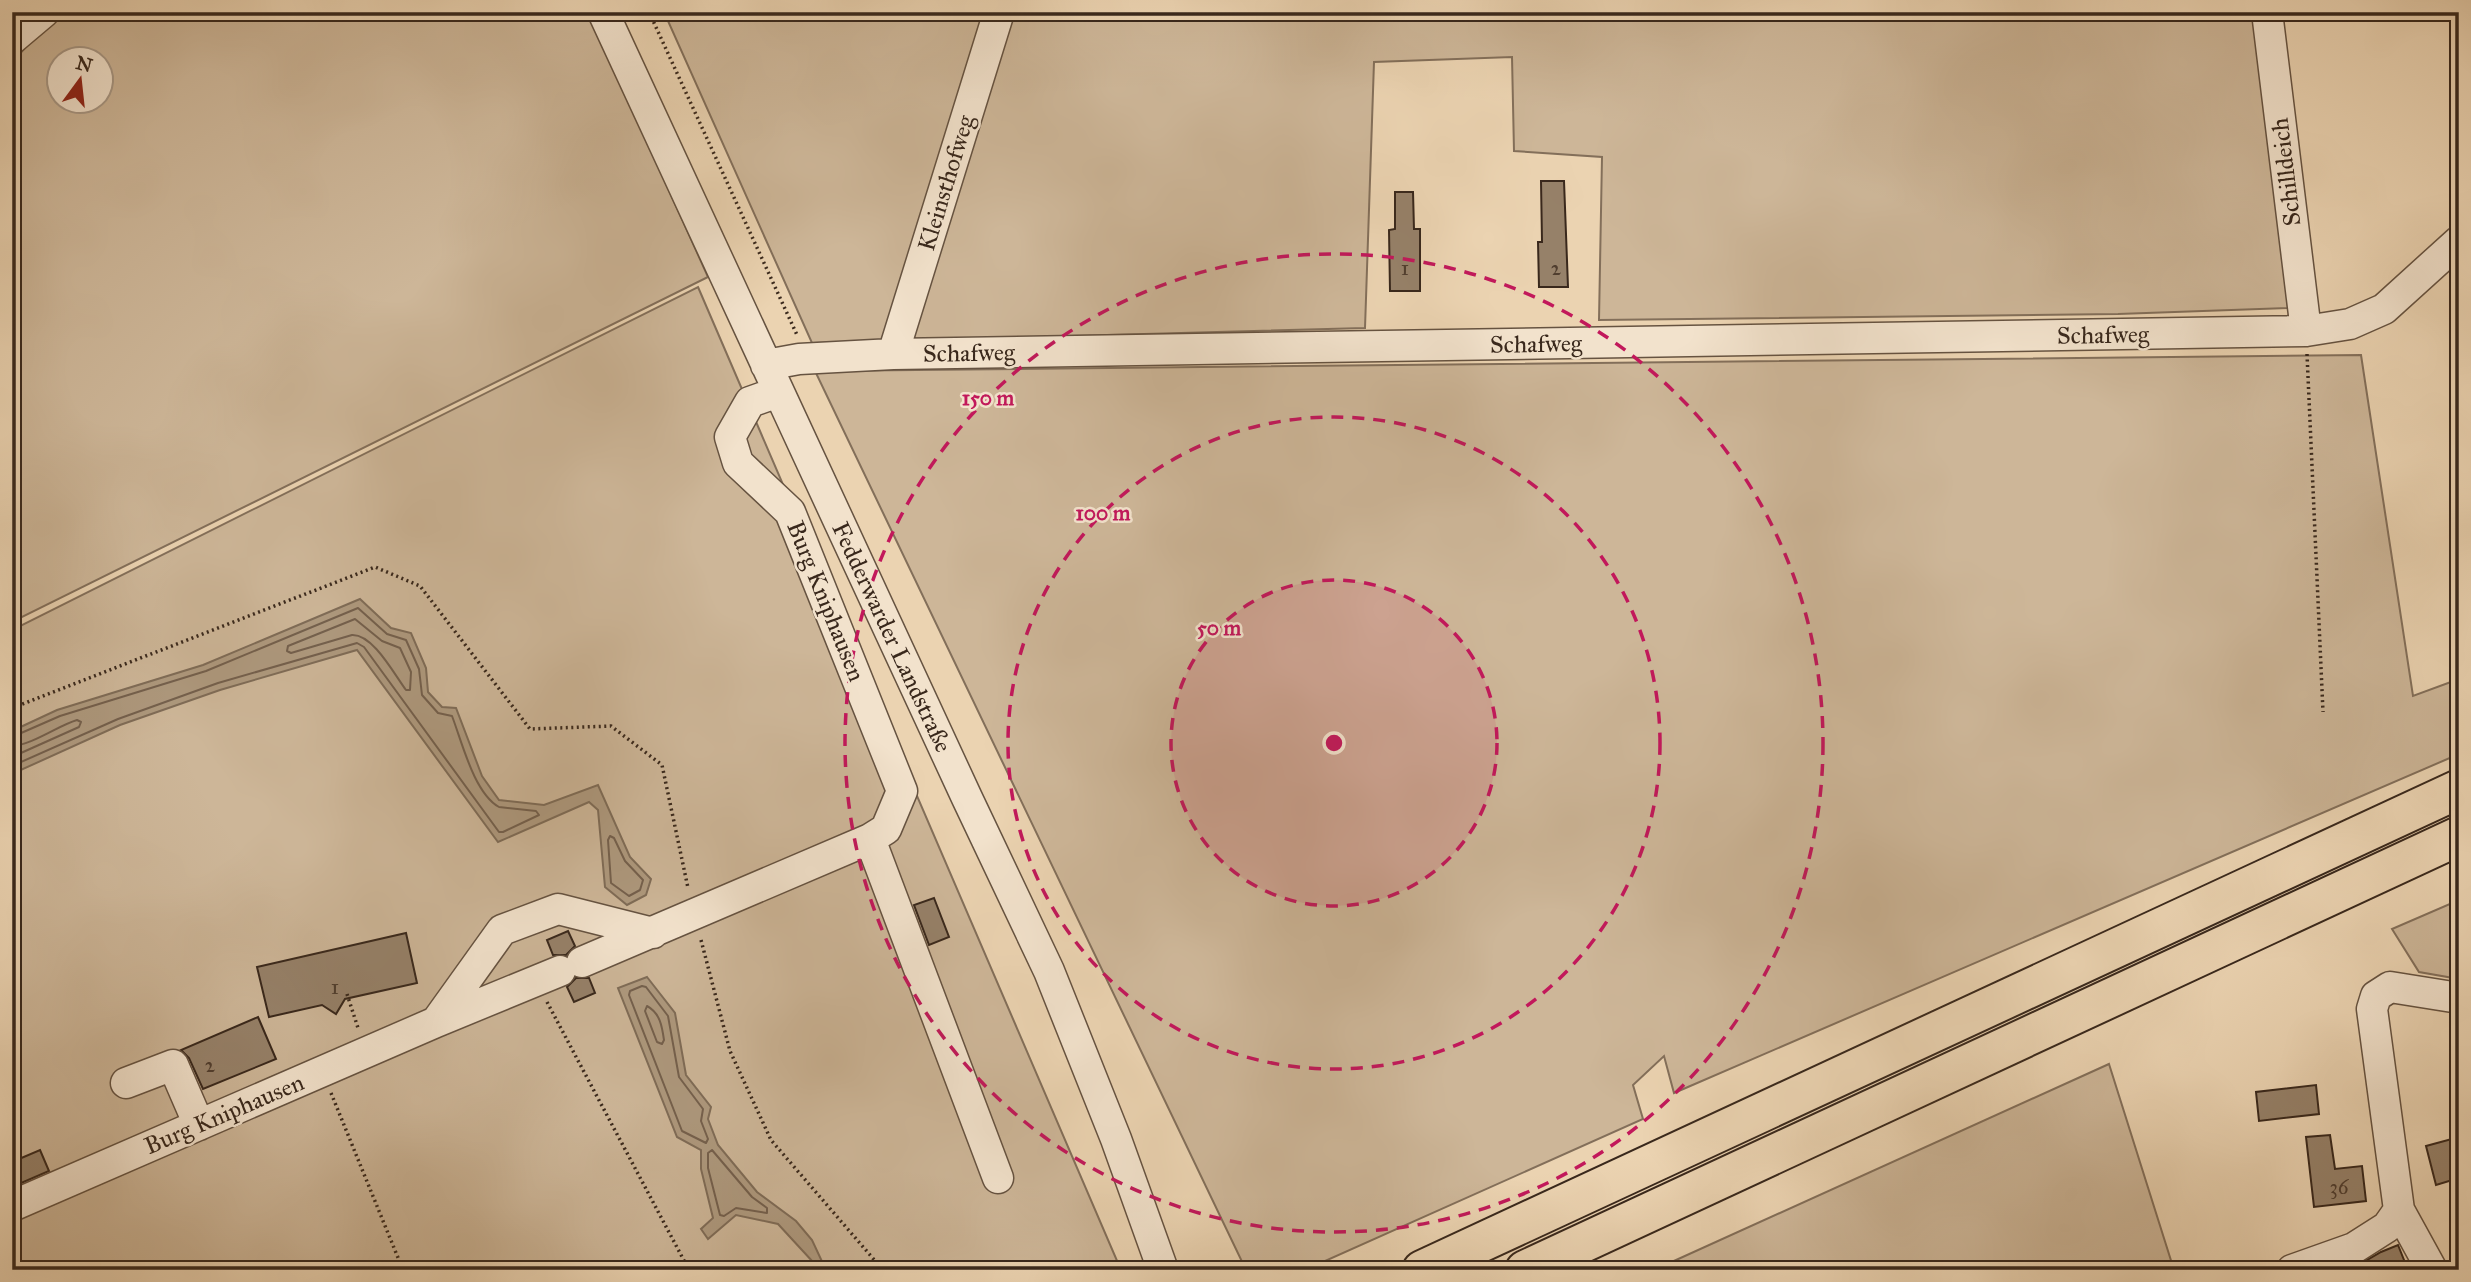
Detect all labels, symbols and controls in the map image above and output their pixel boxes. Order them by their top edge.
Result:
north arrow [46,46,116,116]
text: N [74,51,95,77]
street label: Kleinsthofweg [911,111,981,255]
street label: Schilldeich [2264,116,2308,228]
house number: 1 [1401,255,1409,281]
house number: 2 [1551,255,1562,281]
street label: Schafweg [2057,319,2150,351]
street label: Schafweg [1490,328,1583,360]
street label: Schafweg [923,337,1016,369]
text: 150 m [962,385,1014,411]
text: 100 m [1076,500,1131,526]
street label: Burg Kniphausen [780,516,872,686]
street label: Fedderwarder Landstraße [825,517,959,757]
text: 50 m [1197,615,1241,641]
centre of rings [1322,731,1346,755]
house number: 1 [331,974,339,1000]
house number: 2 [205,1052,216,1078]
street label: Burg Kniphausen [140,1067,308,1161]
house number: 36 [2329,1174,2350,1200]

